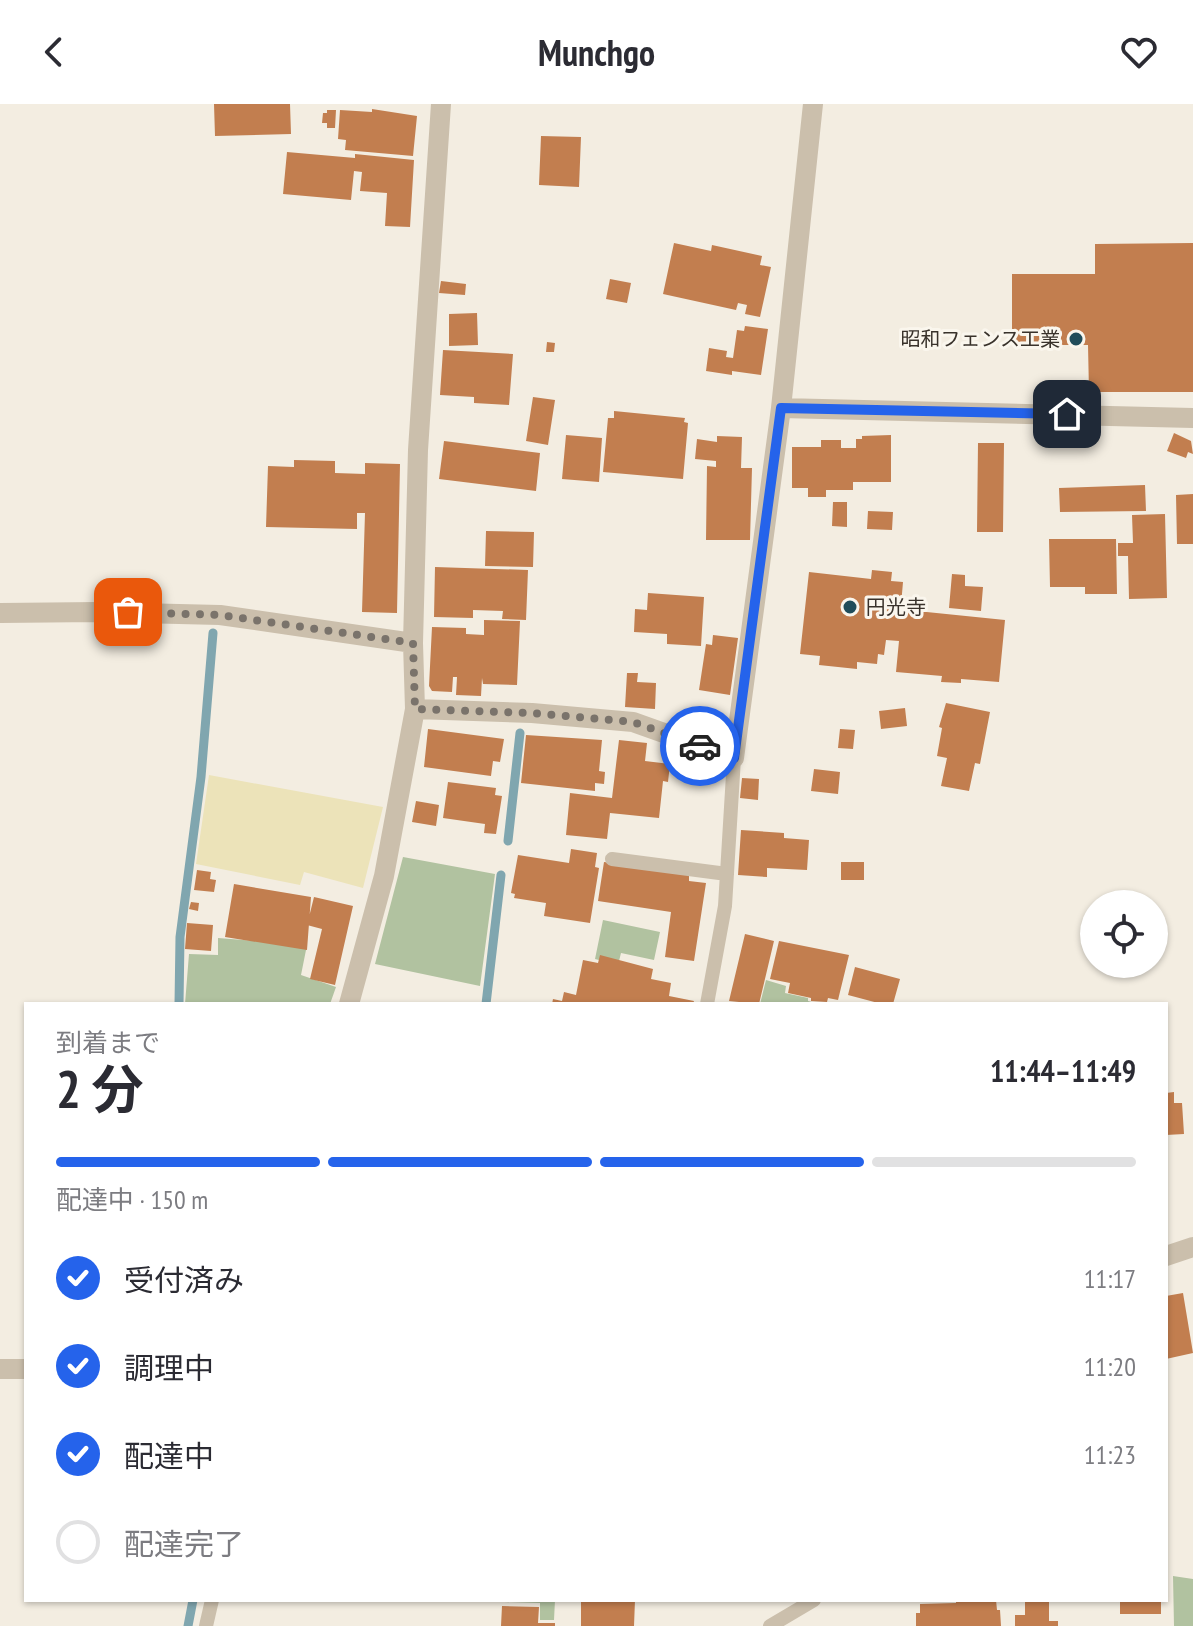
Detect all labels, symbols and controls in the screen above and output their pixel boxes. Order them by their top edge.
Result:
text: Munchgo [538,29,655,76]
icon: back [32,30,76,74]
icon: heart [1117,30,1161,74]
place label: 昭和フェンス工業 [900,326,1060,352]
marker: 昭和フェンス工業 [1067,330,1085,348]
pin [1033,380,1101,448]
icon: home [1045,392,1089,436]
pin [94,578,162,646]
icon: bag [106,590,150,634]
place label: 円光寺 [866,594,926,620]
marker: 円光寺 [841,598,859,616]
courier [660,706,740,786]
icon: car [678,724,722,768]
map controls [1080,890,1168,978]
button: locate [1080,890,1168,978]
text: 到着まで [56,1026,160,1059]
text: 11:44–11:49 [990,1051,1136,1090]
text: 2 分 [56,1055,144,1122]
text: 配達中 · 150 m [56,1183,208,1216]
icon: check [56,1256,100,1300]
text: 受付済み [124,1260,244,1299]
text: 11:17 [1084,1262,1136,1295]
icon: check [56,1344,100,1388]
text: 調理中 [124,1348,214,1387]
text: 11:20 [1084,1350,1136,1383]
icon: check [56,1432,100,1476]
text: 配達中 [124,1436,214,1475]
text: 11:23 [1084,1438,1136,1471]
text: 配達完了 [124,1524,244,1563]

